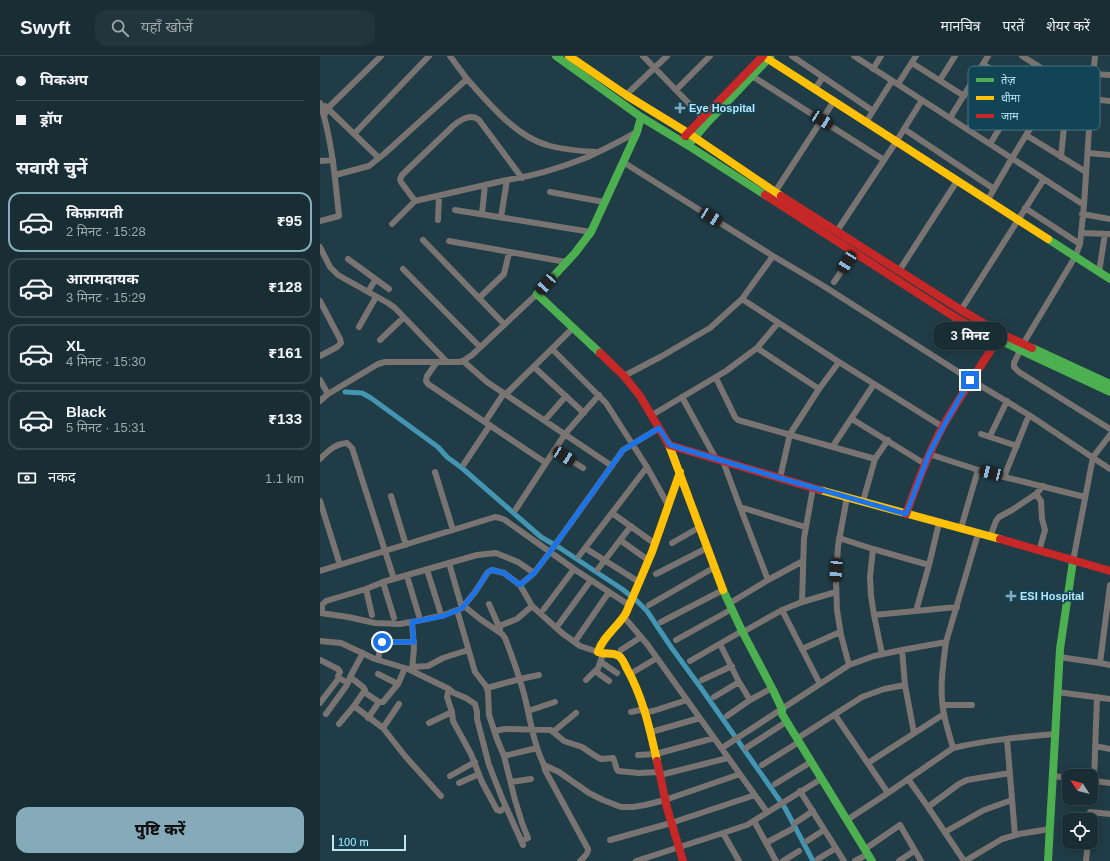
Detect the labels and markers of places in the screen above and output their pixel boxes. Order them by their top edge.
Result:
marker: Eye Hospital [674,102,686,114]
place label: Eye Hospital [689,102,755,114]
marker: ESI Hospital [1005,590,1017,602]
place label: ESI Hospital [1020,590,1084,602]

